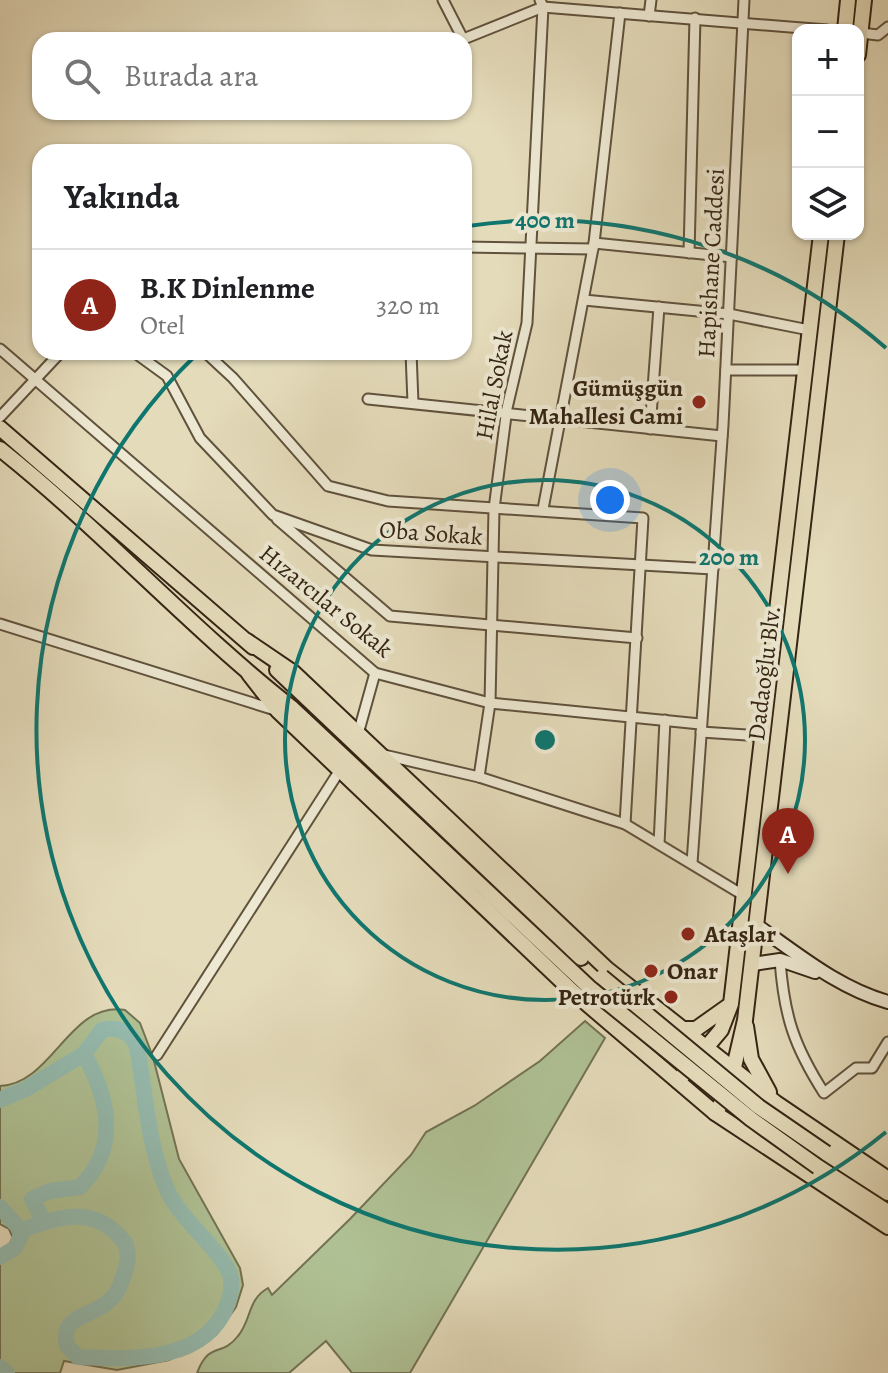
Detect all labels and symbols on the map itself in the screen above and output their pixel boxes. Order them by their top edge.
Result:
street label: Hapishane Caddesi [690,167,732,359]
text: 400 m [515,204,575,236]
street label: Hilal Sokak [468,327,520,443]
place label: Gümüşgün Mahallesi Cami [529,372,683,432]
marker: Gümüşgün Mahallesi Cami [690,393,708,411]
your location [590,480,630,520]
street label: Oba Sokak [378,513,484,553]
street label: Hızarcılar Sokak [253,537,399,665]
text: 200 m [699,541,759,573]
street label: Dadaoğlu Blv. [740,603,788,743]
centre of rings [531,726,559,754]
pin: A [762,808,814,874]
place label: Ataşlar [703,918,776,950]
marker: Ataşlar [679,925,697,943]
place label: Onar [667,955,718,987]
marker: Onar [642,962,660,980]
place label: Petrotürk [558,981,656,1013]
marker: Petrotürk [662,988,680,1006]

